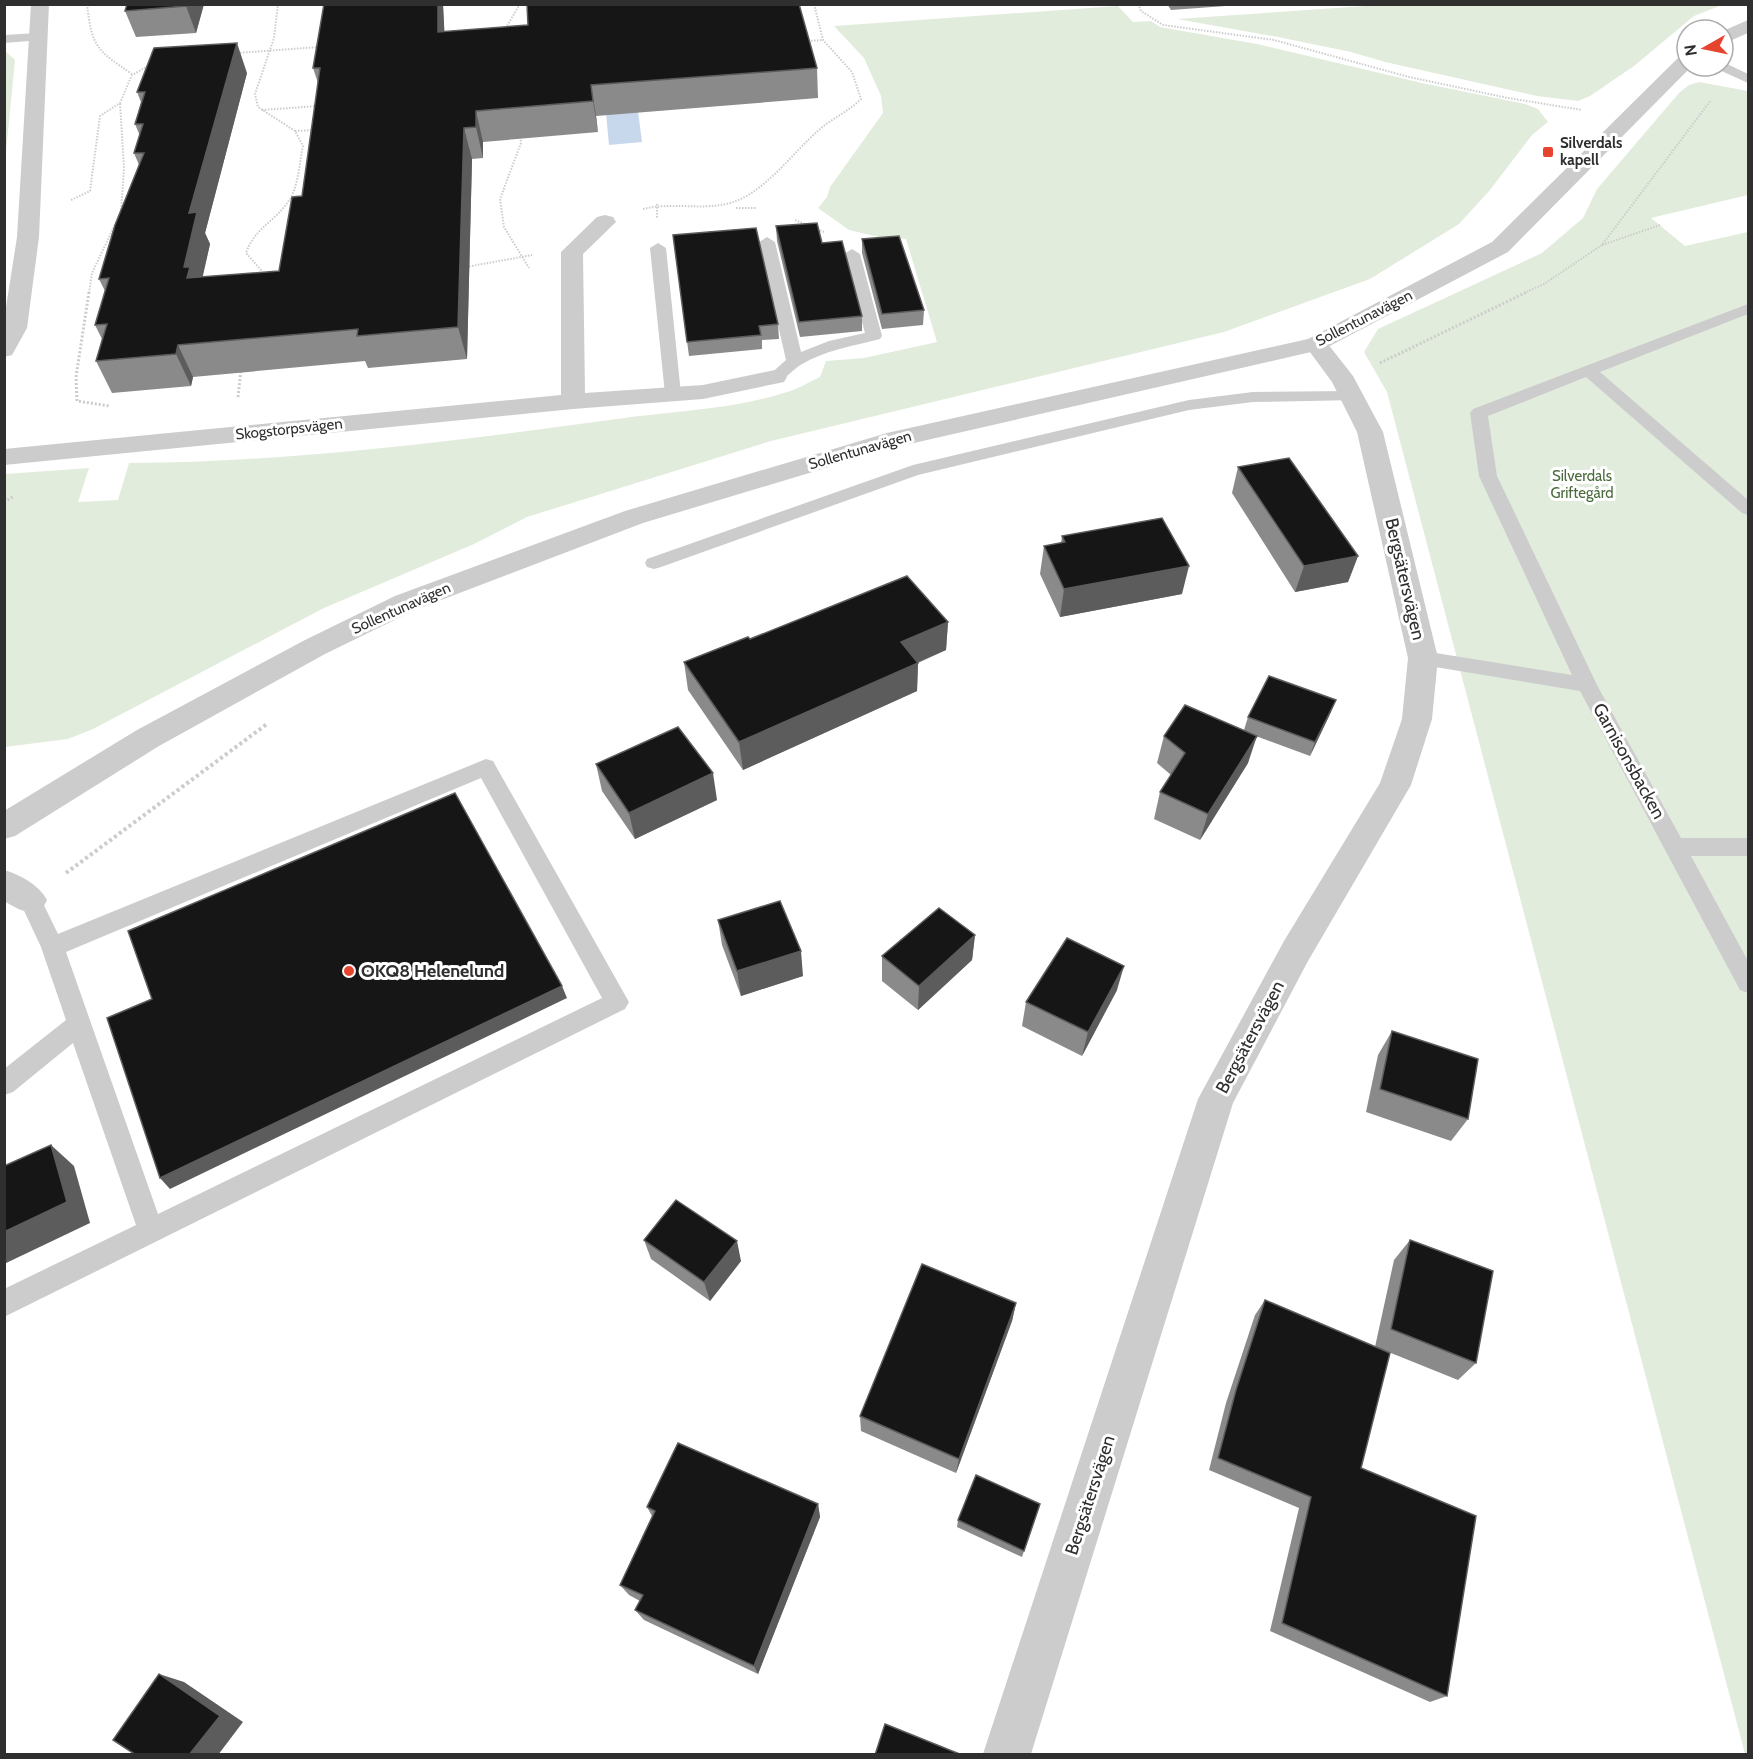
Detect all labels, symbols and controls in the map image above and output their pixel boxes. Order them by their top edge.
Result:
north arrow [1675,18,1735,78]
text: N [1680,43,1701,57]
place label: Silverdals kapell [1560,134,1622,169]
marker: Silverdals kapell [1541,145,1555,159]
street label: Sollentunavägen [1313,286,1415,350]
street label: Skogstorpsvägen [235,414,343,444]
street label: Sollentunavägen [806,427,914,473]
park label: Silverdals Griftegård [1550,467,1614,502]
street label: Bergsätersvägen [1380,516,1430,642]
street label: Sollentunavägen [349,578,453,638]
street label: Garnisonsbacken [1588,699,1670,823]
place label: OKQ8 Helenelund [361,960,504,982]
marker: OKQ8 Helenelund [342,964,356,978]
street label: Bergsätersvägen [1211,977,1289,1097]
street label: Bergsätersvägen [1060,1432,1120,1558]

